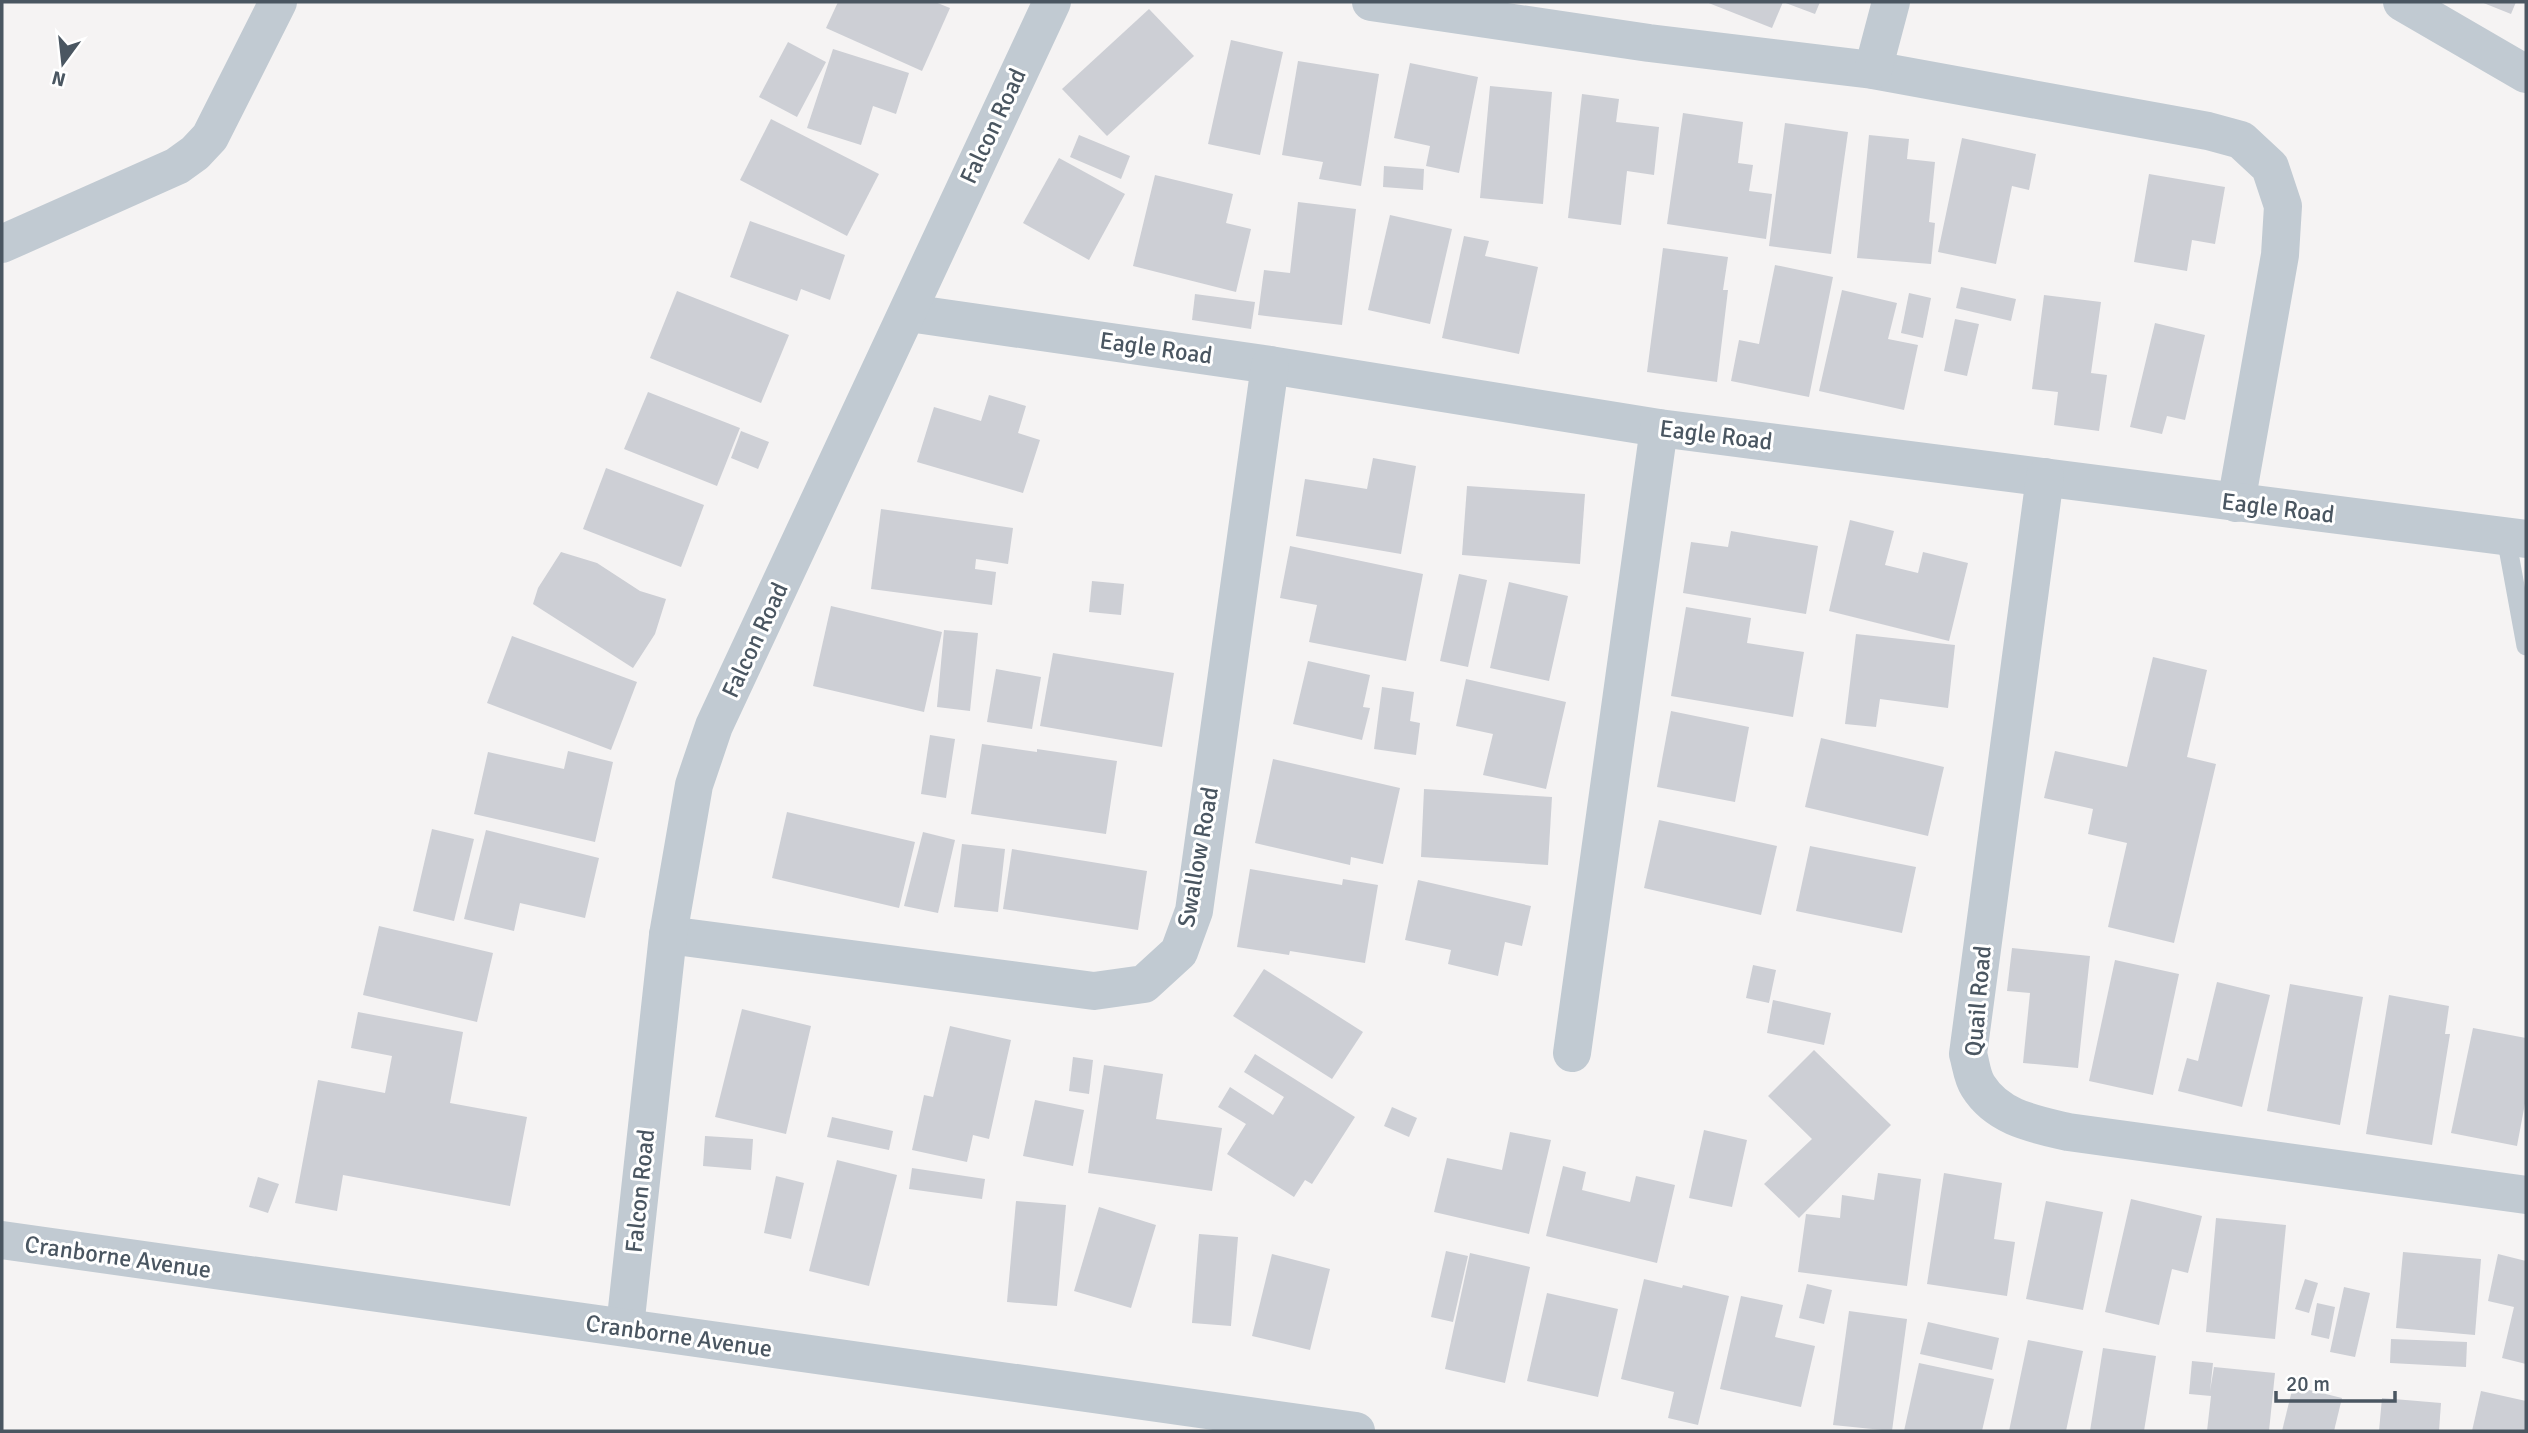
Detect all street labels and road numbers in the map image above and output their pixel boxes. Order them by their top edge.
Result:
street label: Falcon Road [953,63,1033,189]
street label: Eagle Road [1098,325,1214,371]
street label: Eagle Road [1658,413,1774,457]
street label: Eagle Road [2220,486,2336,530]
street label: Falcon Road [715,577,795,703]
street label: Swallow Road [1171,784,1225,930]
street label: Quail Road [1958,944,1998,1058]
street label: Falcon Road [619,1128,661,1254]
street label: Cranborne Avenue [23,1229,213,1285]
street label: Cranborne Avenue [584,1308,774,1364]

